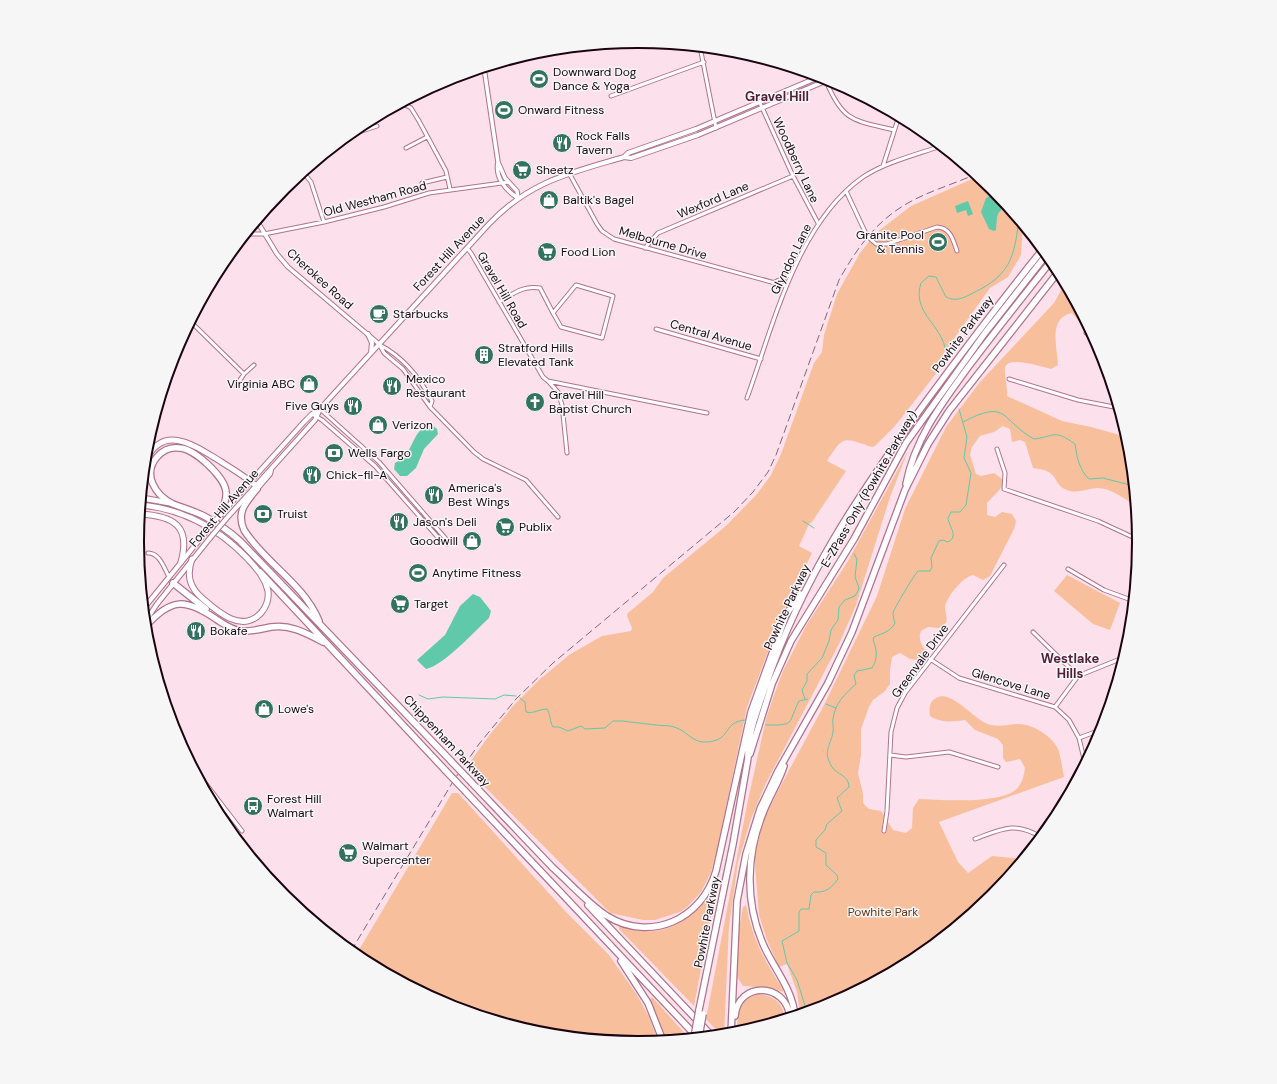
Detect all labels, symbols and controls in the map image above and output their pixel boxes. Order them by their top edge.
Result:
place label: Downward Dog Dance & Yoga [553,64,637,94]
sports icon: Downward Dog Dance & Yoga [528,68,550,90]
district label: Gravel Hill [745,88,809,105]
sports icon: Onward Fitness [493,99,515,121]
place label: Onward Fitness [518,102,604,118]
street label: Woodberry Lane [769,115,823,205]
place label: Rock Falls Tavern [576,128,630,158]
restaurant icon: Rock Falls Tavern [551,132,573,154]
supermarket icon: Sheetz [511,159,533,181]
place label: Sheetz [536,162,574,178]
street label: Old Westham Road [322,178,428,220]
street label: Wexford Lane [675,178,751,222]
shop icon: Baltik's Bagel [538,189,560,211]
place label: Baltik's Bagel [563,192,634,208]
street label: Forest Hill Avenue [410,211,489,294]
street label: Glyndon Lane [767,221,815,297]
street label: Melbourne Drive [617,223,709,263]
place label: Granite Pool & Tennis [856,227,924,257]
sports icon: Granite Pool & Tennis [927,231,949,253]
supermarket icon: Food Lion [536,241,558,263]
place label: Food Lion [561,244,615,260]
street label: Cherokee Road [283,245,357,313]
street label: Gravel Hill Road [474,249,530,331]
street label: Powhite Parkway [929,292,997,376]
cafe icon: Starbucks [368,303,390,325]
place label: Starbucks [393,306,449,322]
street label: Central Avenue [668,316,754,354]
place label: Stratford Hills Elevated Tank [498,340,574,370]
building icon: Stratford Hills Elevated Tank [473,344,495,366]
place label: Mexico Restaurant [406,371,466,401]
shop icon: Virginia ABC [298,373,320,395]
restaurant icon: Mexico Restaurant [381,375,403,397]
place label: Virginia ABC [227,376,295,392]
place label: Gravel Hill Baptist Church [549,387,632,417]
church icon: Gravel Hill Baptist Church [524,391,546,413]
restaurant icon: Five Guys [342,395,364,417]
place label: Five Guys [285,398,339,414]
street label: E-ZPass Only (Powhite Parkway) [817,408,921,570]
shop icon: Verizon [367,414,389,436]
place label: Verizon [392,417,433,433]
bank icon: Wells Fargo [323,442,345,464]
place label: Wells Fargo [348,445,411,461]
restaurant icon: Chick-fil-A [301,464,323,486]
street label: Forest Hill Avenue [186,466,262,550]
place label: Chick-fil-A [326,467,387,483]
place label: America's Best Wings [448,480,510,510]
restaurant icon: America's Best Wings [423,484,445,506]
bank icon: Truist [252,503,274,525]
place label: Truist [277,506,308,522]
restaurant icon: Jason's Deli [388,511,410,533]
place label: Jason's Deli [413,514,477,530]
supermarket icon: Publix [494,516,516,538]
place label: Publix [519,519,552,535]
shop icon: Goodwill [461,530,483,552]
place label: Goodwill [410,533,458,549]
street label: Powhite Parkway [760,561,814,652]
sports icon: Anytime Fitness [407,562,429,584]
place label: Anytime Fitness [432,565,521,581]
supermarket icon: Target [389,593,411,615]
place label: Target [414,596,449,612]
restaurant icon: Bokafe [185,620,207,642]
street label: Greenvale Drive [888,621,952,701]
place label: Bokafe [210,623,248,639]
district label: Westlake Hills [1041,650,1099,682]
street label: Glencove Lane [970,664,1053,704]
street label: Chippenham Parkway [400,692,494,791]
shop icon: Lowe's [253,698,275,720]
place label: Lowe's [278,701,314,717]
place label: Forest Hill Walmart [267,791,321,821]
bus stop icon: Forest Hill Walmart [242,795,264,817]
place label: Walmart Supercenter [362,838,431,868]
supermarket icon: Walmart Supercenter [337,842,359,864]
street label: Powhite Parkway [690,875,724,969]
park label: Powhite Park [848,904,918,920]

